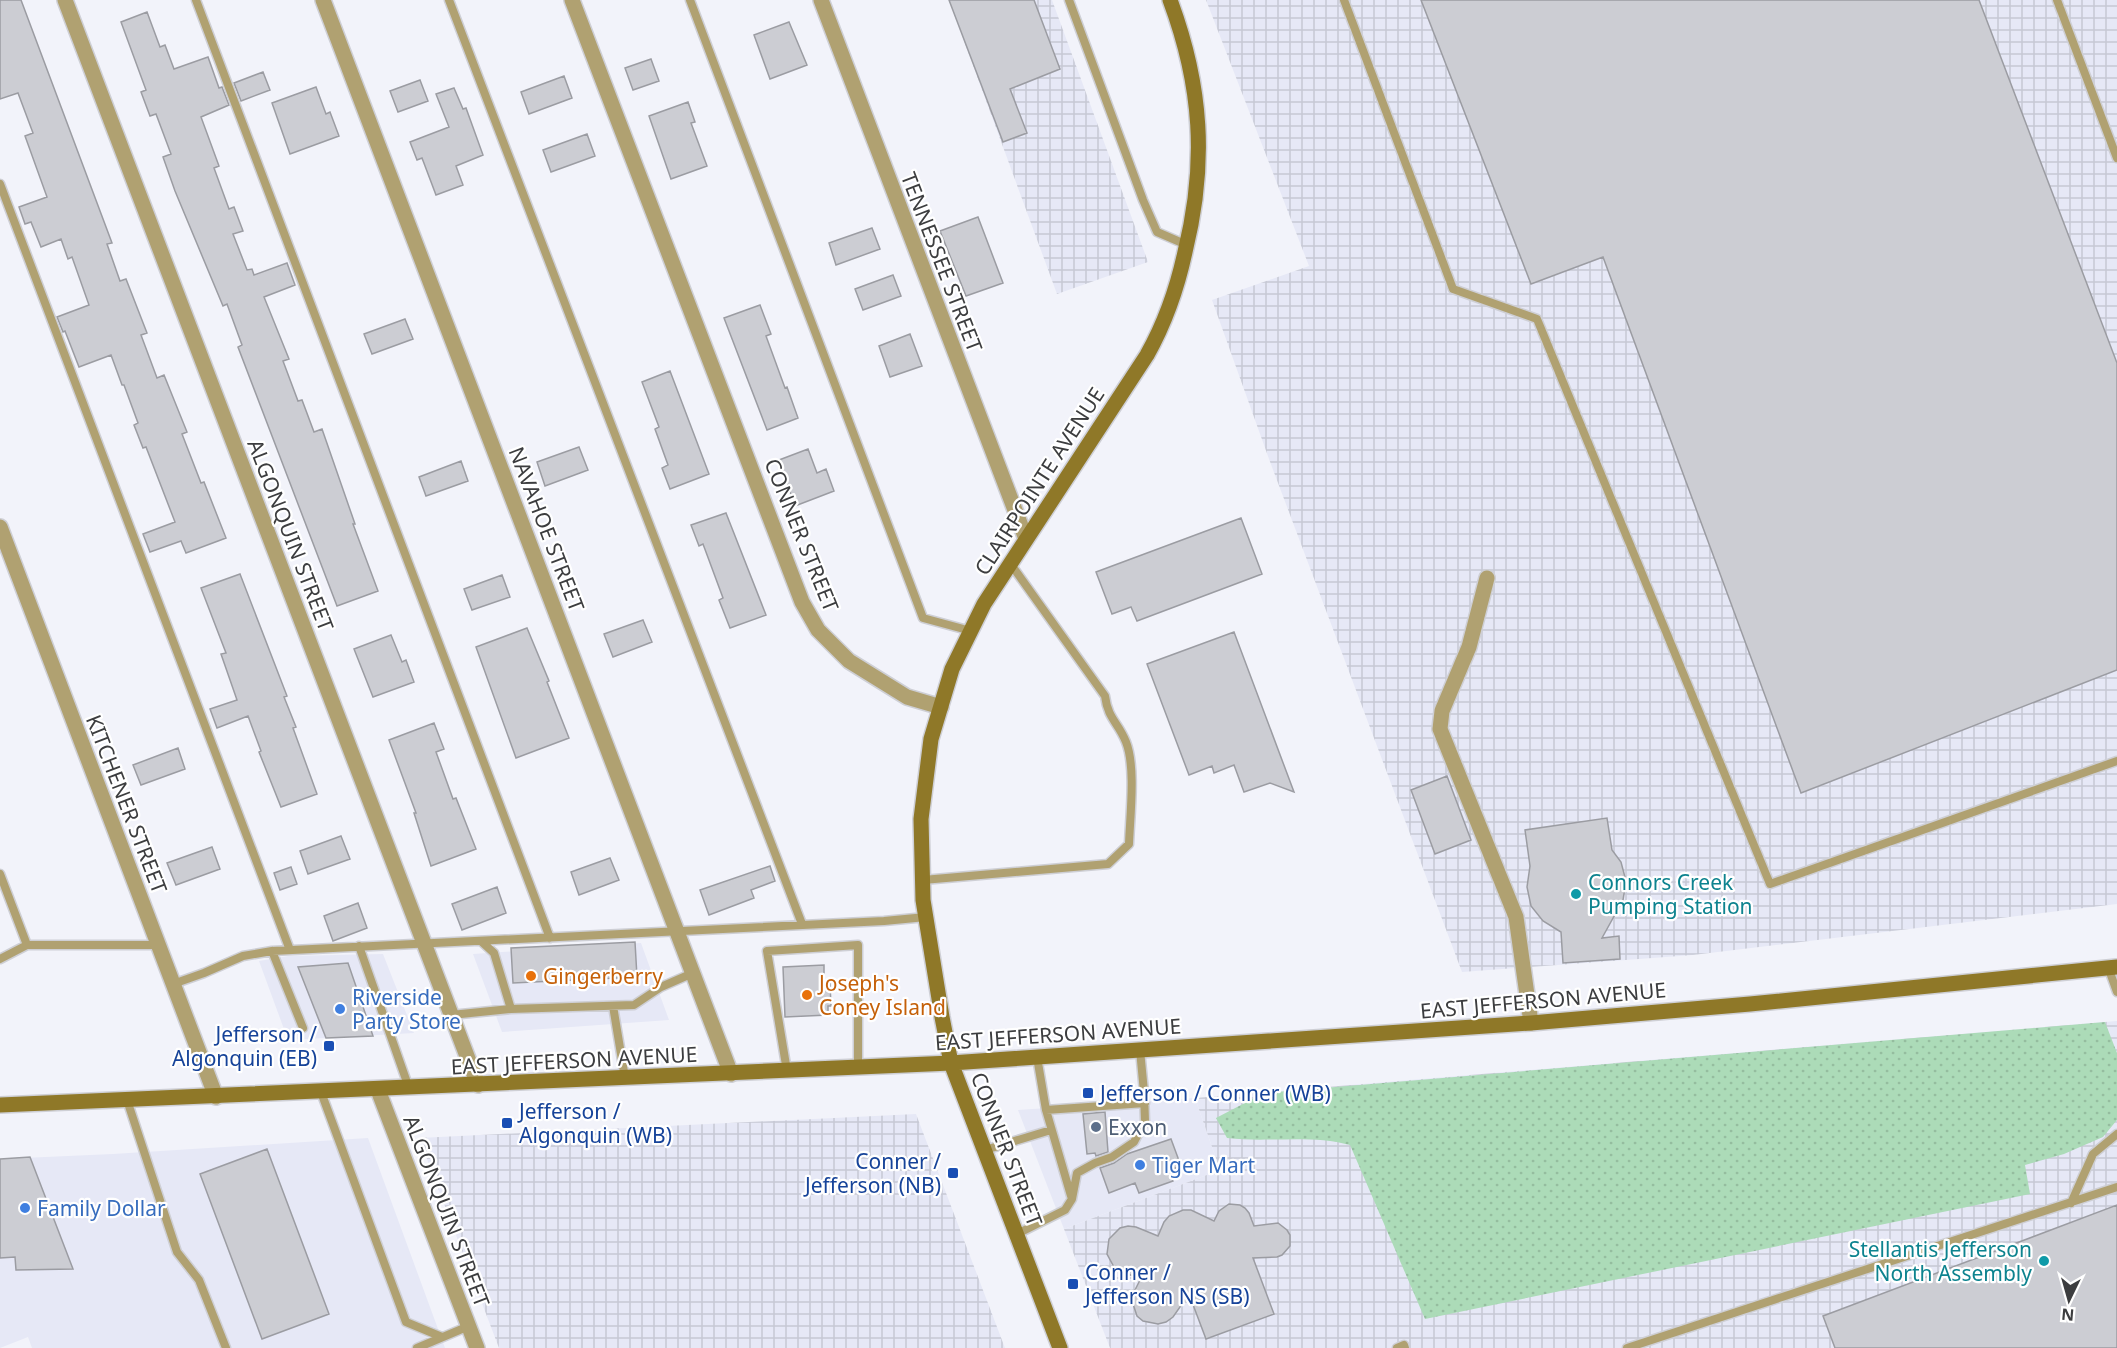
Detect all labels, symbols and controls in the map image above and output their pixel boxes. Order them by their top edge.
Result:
street label: TENNESSEE STREET [895,168,989,356]
street label: CLAIRPOINTE AVENUE [968,382,1110,580]
street label: ALGONQUIN STREET [242,435,341,635]
street label: NAVAHOE STREET [503,443,591,616]
street label: CONNER STREET [759,454,846,616]
street label: KITCHENER STREET [80,711,174,898]
place label: Connors Creek Pumping Station [1588,868,1753,920]
marker: Connors Creek Pumping Station [1569,887,1583,901]
place label: Gingerberry [543,962,663,990]
marker: Gingerberry [524,969,538,983]
place label: Joseph's Coney Island [817,969,946,1021]
street label: EAST JEFFERSON AVENUE [1419,975,1667,1025]
place label: Riverside Party Store [352,983,461,1035]
marker: Joseph's Coney Island [800,988,814,1002]
marker: Riverside Party Store [333,1002,347,1016]
street label: EAST JEFFERSON AVENUE [934,1011,1182,1057]
place label: Jefferson / Algonquin (EB) [172,1020,317,1072]
marker: Jefferson / Algonquin (EB) [322,1039,336,1053]
street label: EAST JEFFERSON AVENUE [450,1040,698,1080]
street label: CONNER STREET [965,1068,1049,1230]
place label: Jefferson / Conner (WB) [1098,1079,1331,1107]
marker: Jefferson / Conner (WB) [1081,1086,1095,1100]
place label: Jefferson / Algonquin (WB) [517,1097,672,1149]
street label: ALGONQUIN STREET [398,1111,497,1311]
place label: Exxon [1108,1113,1167,1141]
marker: Jefferson / Algonquin (WB) [500,1116,514,1130]
marker: Exxon [1089,1120,1103,1134]
place label: Conner / Jefferson (NB) [803,1147,941,1199]
place label: Tiger Mart [1152,1151,1255,1179]
marker: Tiger Mart [1133,1158,1147,1172]
marker: Conner / Jefferson (NB) [946,1166,960,1180]
place label: Family Dollar [37,1194,166,1222]
marker: Family Dollar [18,1201,32,1215]
place label: Stellantis Jefferson North Assembly [1849,1235,2032,1287]
marker: Stellantis Jefferson North Assembly [2037,1254,2051,1268]
place label: Conner / Jefferson NS (SB) [1083,1258,1249,1310]
north arrow [2039,1270,2099,1330]
marker: Conner / Jefferson NS (SB) [1066,1277,1080,1291]
text: N [2060,1303,2075,1326]

